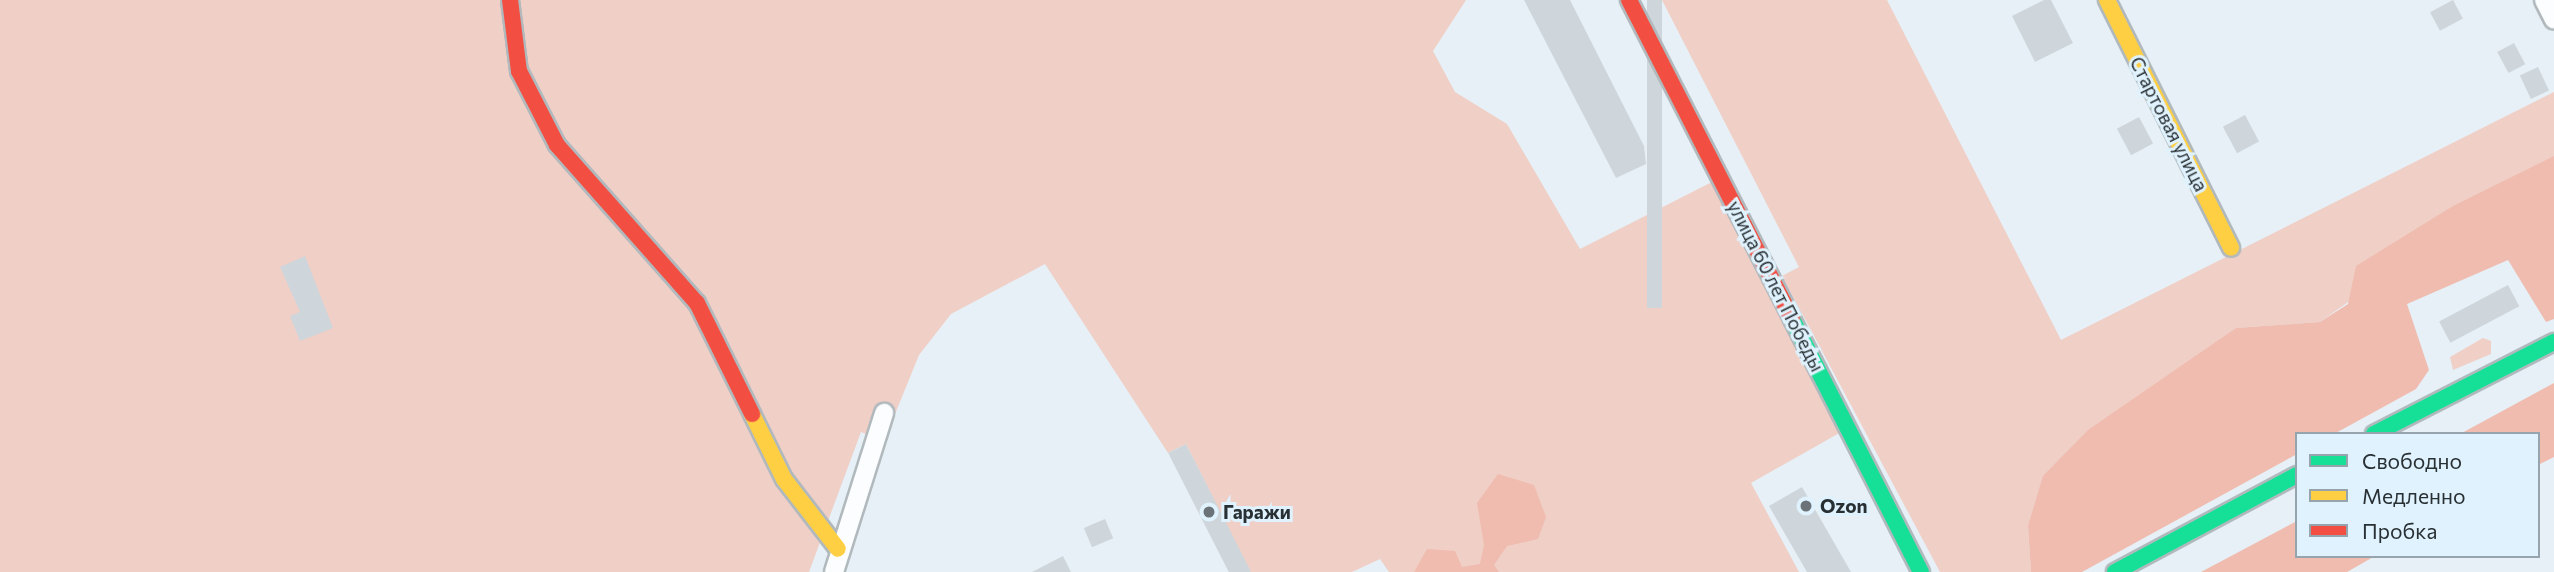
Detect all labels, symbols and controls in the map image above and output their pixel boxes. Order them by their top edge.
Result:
street label: Стартовая улица [2125,53,2213,195]
street label: улица 60 лет Победы [1723,197,1829,375]
legend [2295,432,2540,558]
text: Свободно [2362,448,2462,473]
text: Медленно [2362,483,2466,508]
place label: Ozon [1820,495,1868,517]
marker: Ozon [1798,498,1814,514]
place label: Гаражи [1223,501,1291,523]
marker: Гаражи [1201,504,1217,520]
text: Пробка [2362,518,2437,543]

